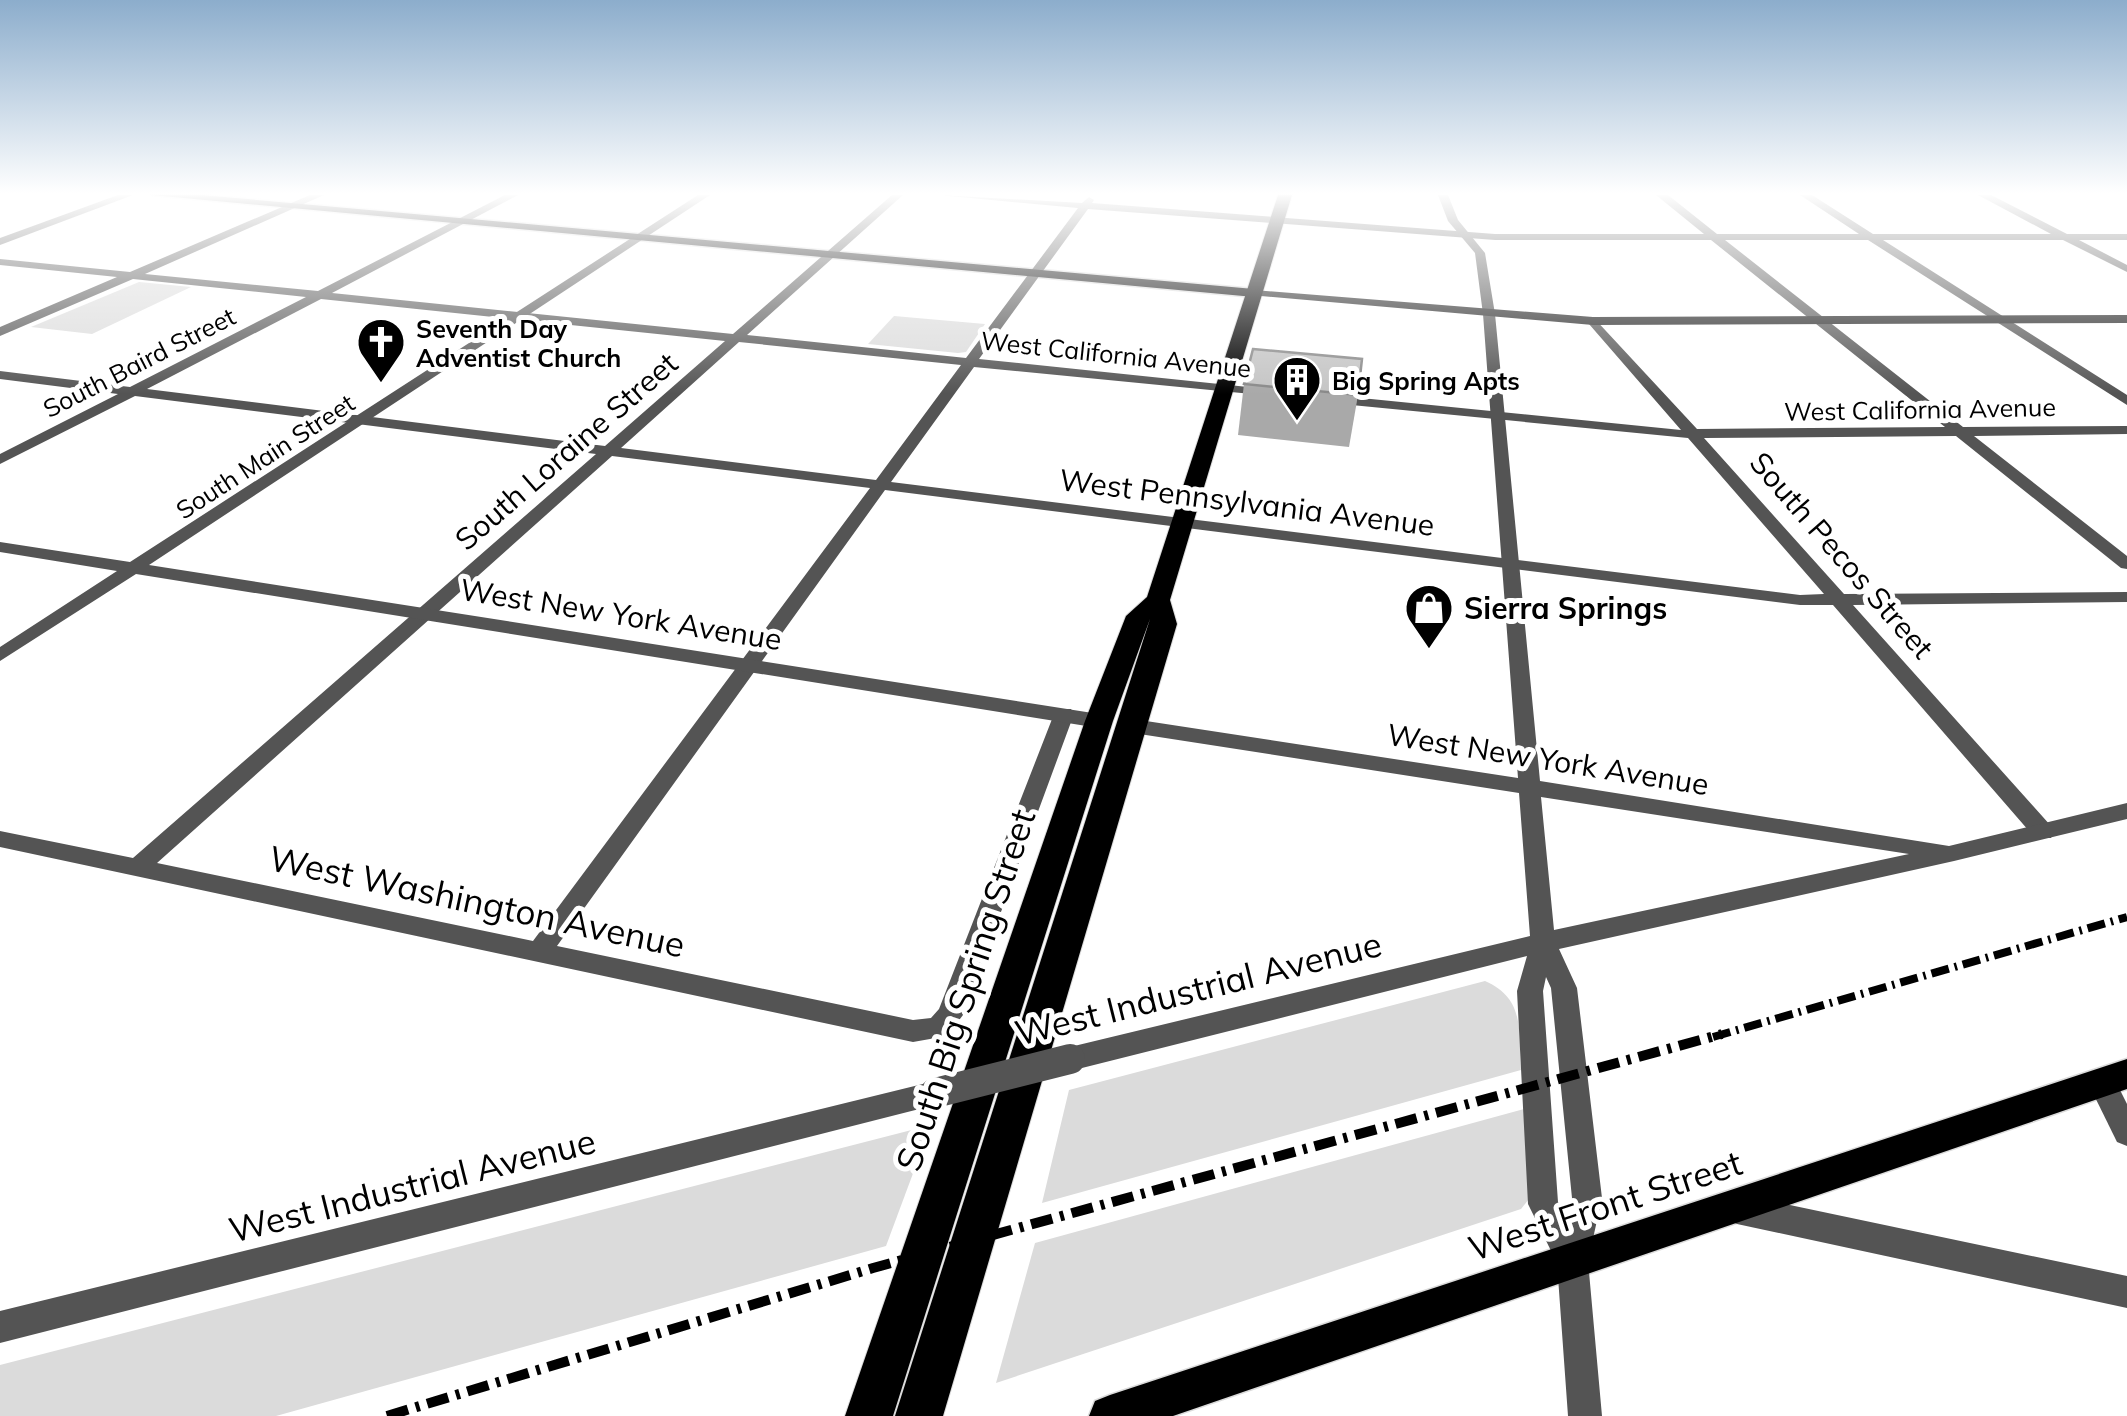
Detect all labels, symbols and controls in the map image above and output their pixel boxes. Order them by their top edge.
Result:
street label: South Baird Street [38,300,241,424]
place label: Seventh Day Adventist Church [416,313,621,373]
church icon: Seventh Day Adventist Church [355,316,407,384]
street label: West California Avenue [979,324,1253,384]
street label: South Loraine Street [447,344,685,558]
building icon: Big Spring Apts [1271,354,1323,422]
place label: Big Spring Apts [1332,365,1520,396]
street label: South Main Street [170,387,360,525]
street label: West California Avenue [1784,391,2056,427]
street label: South Pecos Street [1742,444,1942,666]
street label: West Pennsylvania Avenue [1057,460,1437,544]
street label: West New York Avenue [457,570,785,658]
shop icon: Sierra Springs [1403,582,1455,650]
place label: Sierra Springs [1464,589,1667,627]
street label: West New York Avenue [1384,715,1712,803]
street label: South Big Spring Street [886,804,1044,1176]
street label: West Washington Avenue [265,835,689,967]
street label: West Industrial Avenue [1010,921,1386,1055]
street label: West Industrial Avenue [224,1118,600,1252]
street label: West Front Street [1463,1140,1747,1270]

